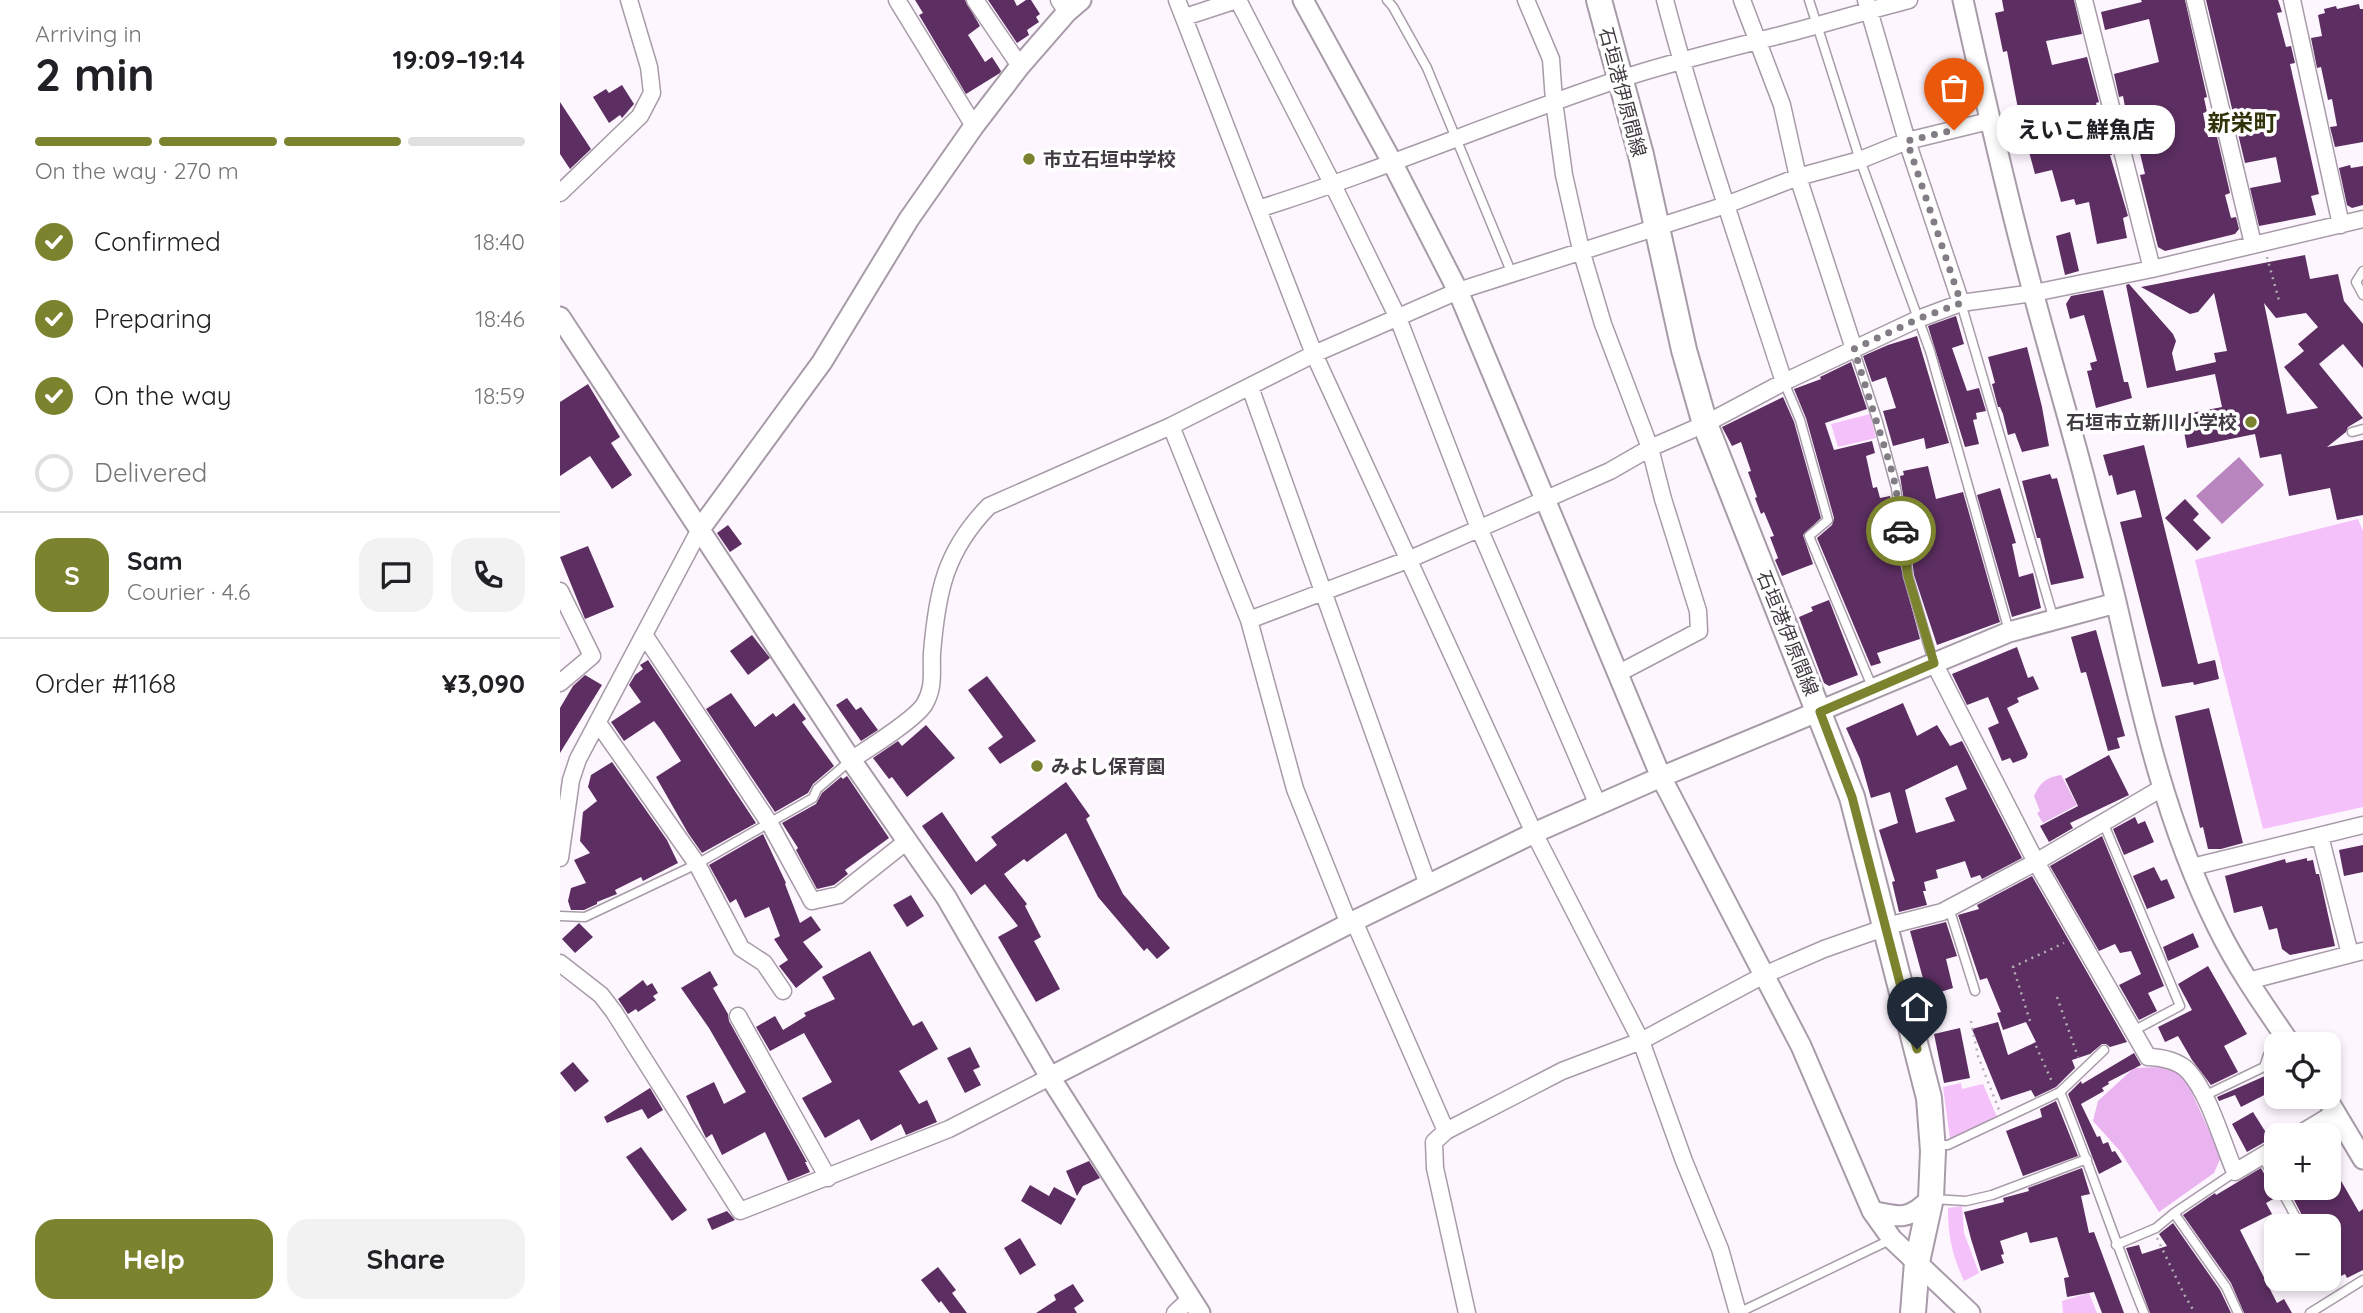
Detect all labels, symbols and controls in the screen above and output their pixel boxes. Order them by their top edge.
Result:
text: Arriving in [35,19,142,48]
street label: 石垣港伊原間線 [1594,25,1652,159]
text: 19:09–19:14 [393,43,525,76]
text: 2 min [35,45,155,103]
pin [1924,58,1984,130]
icon: bag [1935,69,1973,107]
callout: えいこ鮮魚店 [1996,106,2174,154]
district label: 新栄町 [2208,108,2277,137]
text: えいこ鮮魚店 [2017,115,2155,144]
place label: 市立石垣中学校 [1043,147,1176,171]
marker: 市立石垣中学校 [1021,151,1037,167]
text: On the way · 270 m [35,156,239,185]
icon: check [35,223,73,261]
text: Confirmed [94,225,221,258]
text: 18:40 [474,227,525,256]
icon: check [35,300,73,338]
text: Preparing [94,302,212,335]
text: 18:46 [475,304,525,333]
icon: check [35,377,73,415]
text: On the way [94,379,232,412]
text: 18:59 [474,381,525,410]
place label: 石垣市立新川小学校 [2066,410,2237,434]
marker: 石垣市立新川小学校 [2243,414,2259,430]
text: Delivered [94,456,207,489]
courier [1866,496,1936,566]
icon: car [1882,512,1920,550]
button: chat [359,538,433,612]
button: phone [451,538,525,612]
text: Sam [127,544,183,577]
text: S [64,559,80,592]
street label: 石垣港伊原間線 [1752,567,1824,699]
text: Courier · 4.6 [127,577,250,606]
text: Order #1168 [35,667,176,700]
text: ¥3,090 [442,667,525,700]
place label: みよし保育園 [1051,754,1165,778]
marker: みよし保育園 [1029,758,1045,774]
pin [1887,977,1947,1049]
icon: home [1898,988,1936,1026]
map controls [2264,1032,2341,1291]
button: locate [2264,1032,2341,1109]
button: + [2264,1123,2341,1200]
button: − [2264,1214,2341,1291]
button: Help [35,1219,273,1299]
button: Share [287,1219,525,1299]

